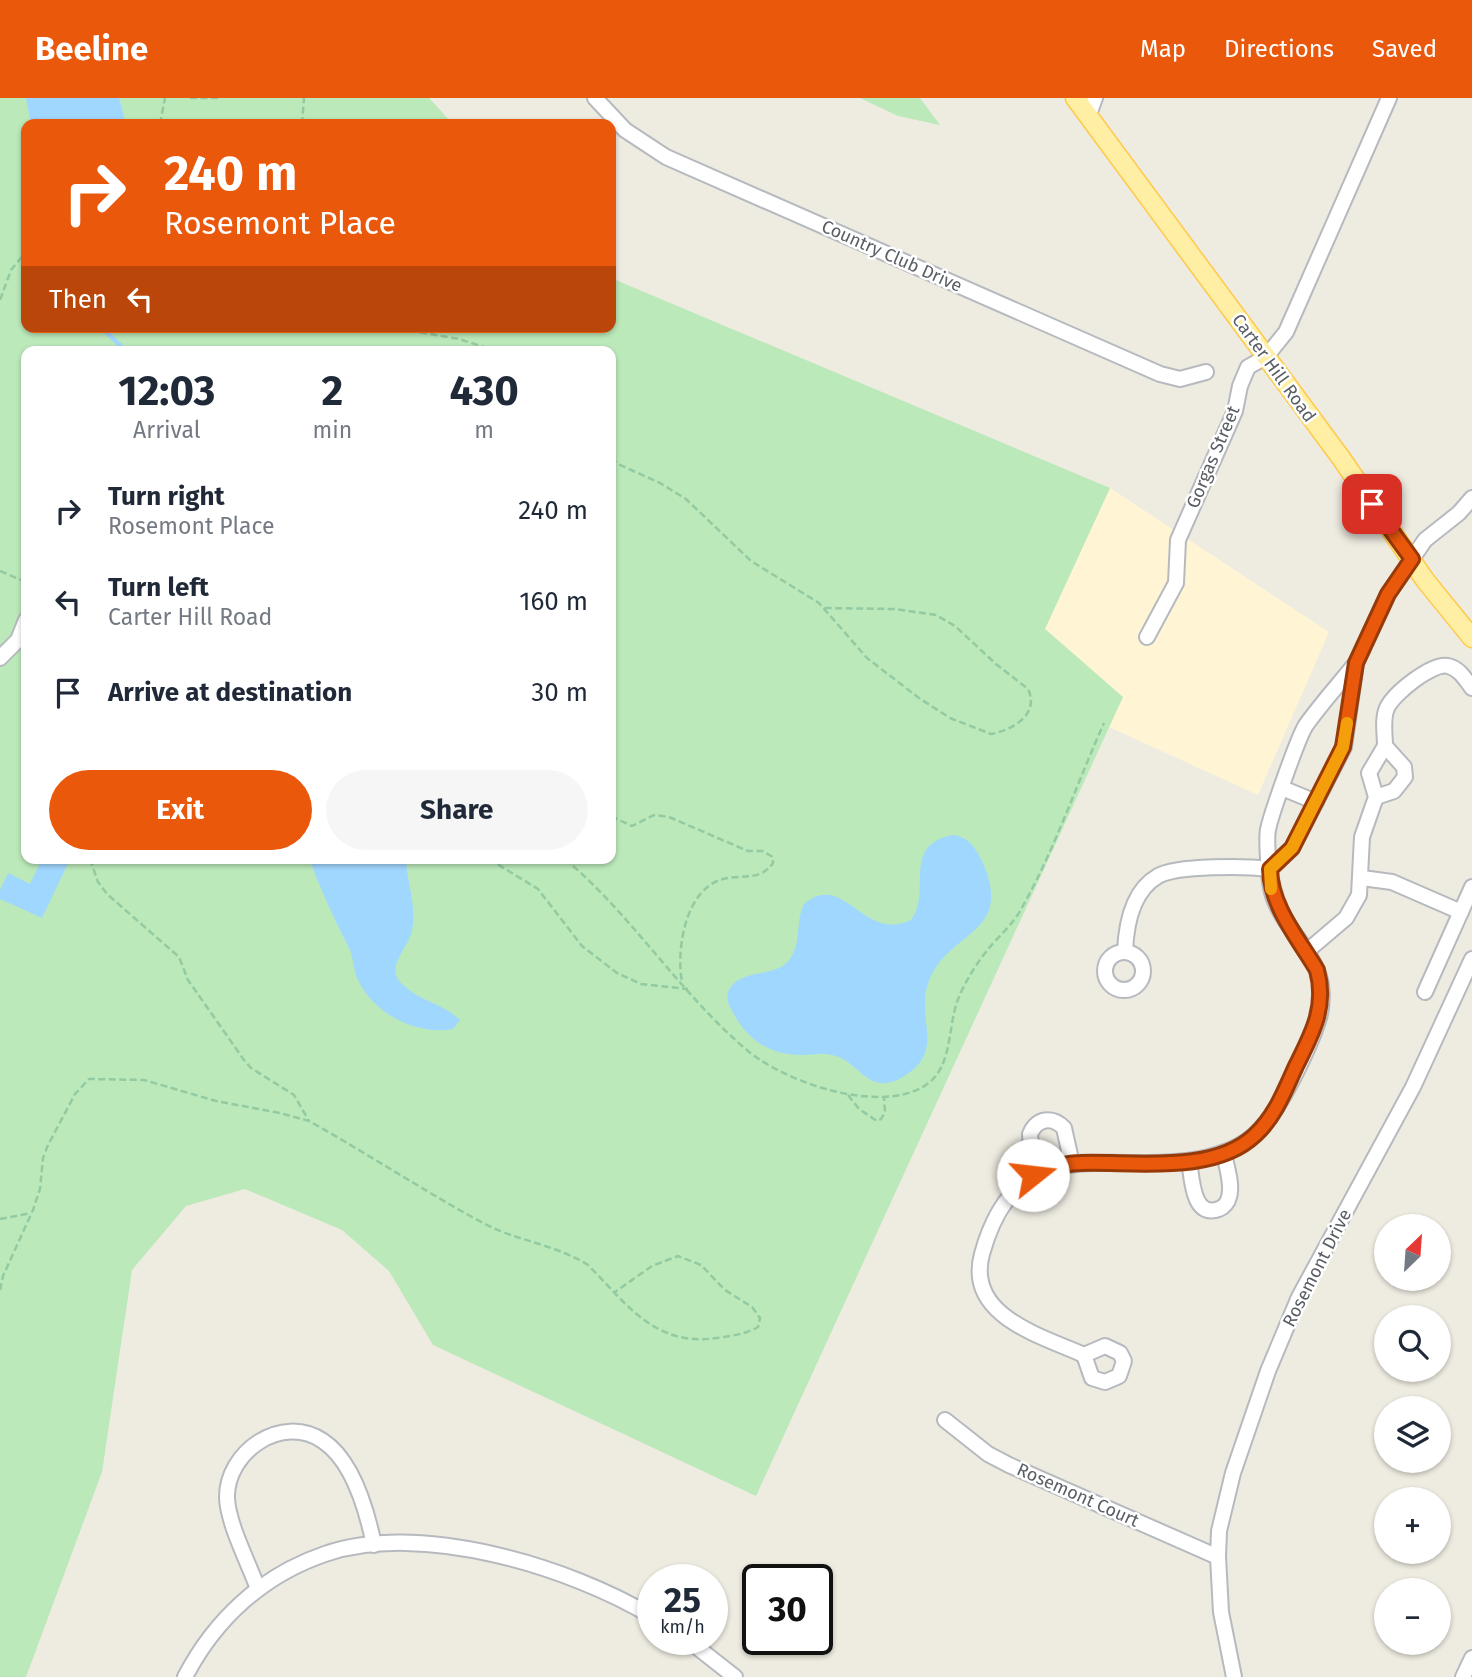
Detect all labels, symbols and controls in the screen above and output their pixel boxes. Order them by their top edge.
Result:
text: Beeline [35,29,148,69]
text: Map [1140,35,1186,63]
text: Directions [1224,35,1334,63]
text: Saved [1372,35,1437,63]
text: 240 m [164,144,297,203]
icon: right [49,147,140,238]
text: Rosemont Place [164,204,396,242]
street label: Country Club Drive [818,215,966,297]
icon: left [121,280,159,318]
text: Then [49,284,107,315]
street label: Carter Hill Road [1227,310,1321,426]
text: 12:03 [118,366,215,416]
text: 2 [322,366,343,416]
text: 430 [449,366,519,416]
street label: Gorgas Street [1182,402,1245,512]
text: Arrival [133,416,200,444]
text: min [313,416,352,444]
text: m [474,416,494,444]
pin [1342,474,1402,534]
text: Turn right [108,481,225,512]
icon: arrive [1353,485,1391,523]
icon: right [49,492,87,530]
text: 240 m [518,495,588,526]
text: Rosemont Place [108,512,275,540]
text: Turn left [108,572,209,603]
icon: left [49,583,87,621]
text: 160 m [519,586,588,617]
text: Carter Hill Road [108,603,272,631]
icon: arrive [49,674,87,712]
text: Arrive at destination [108,677,352,708]
text: 30 m [531,677,588,708]
button: Exit [49,770,312,850]
button: Share [326,770,588,850]
position arrow [996,1138,1070,1212]
street label: Rosemont Drive [1278,1205,1356,1331]
north arrow [1374,1214,1451,1292]
map controls [1374,1214,1451,1655]
button: search [1374,1305,1451,1382]
button: layers [1374,1396,1451,1473]
street label: Rosemont Court [1014,1458,1143,1532]
button: + [1374,1487,1451,1564]
speed limit sign: 30 [742,1564,833,1655]
button: − [1374,1578,1451,1655]
text: 25 [664,1579,701,1621]
text: km/h [660,1616,705,1638]

